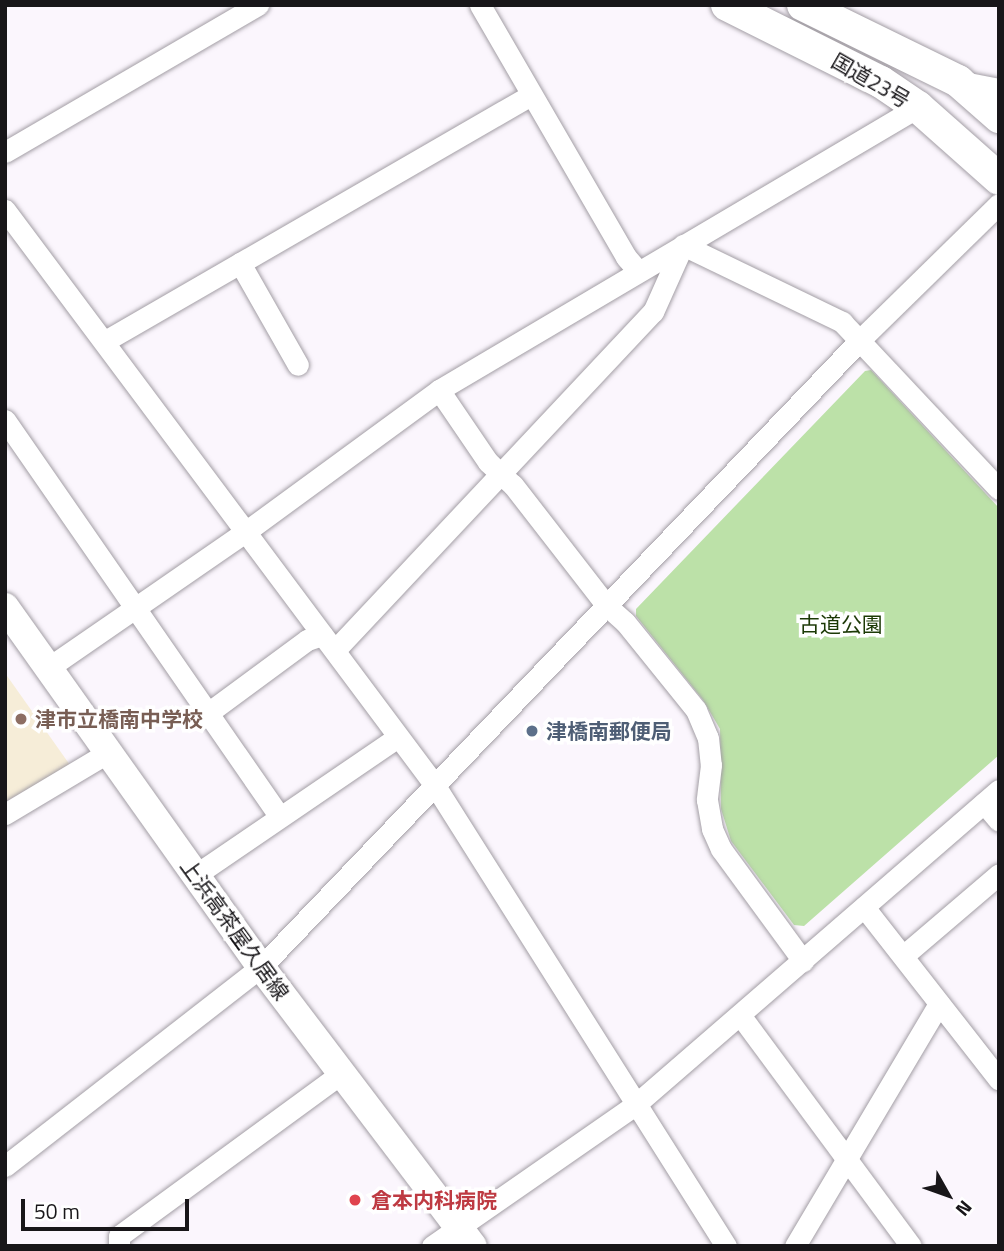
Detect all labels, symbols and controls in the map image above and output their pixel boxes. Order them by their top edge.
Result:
street label: 国道23号 [827,47,915,113]
park label: 古道公園 [799,611,883,637]
place label: 津市立橋南中学校 [35,706,203,732]
marker: 津市立橋南中学校 [13,711,29,727]
place label: 津橋南郵便局 [546,718,672,744]
marker: 津橋南郵便局 [524,723,540,739]
street label: 上浜高茶屋久居線 [175,854,295,1004]
north arrow [913,1160,983,1230]
scale bar [24,1184,192,1228]
place label: 倉本内科病院 [371,1187,497,1213]
marker: 倉本内科病院 [345,1190,365,1210]
text: N [949,1194,980,1223]
text: 50 m [34,1195,80,1227]

